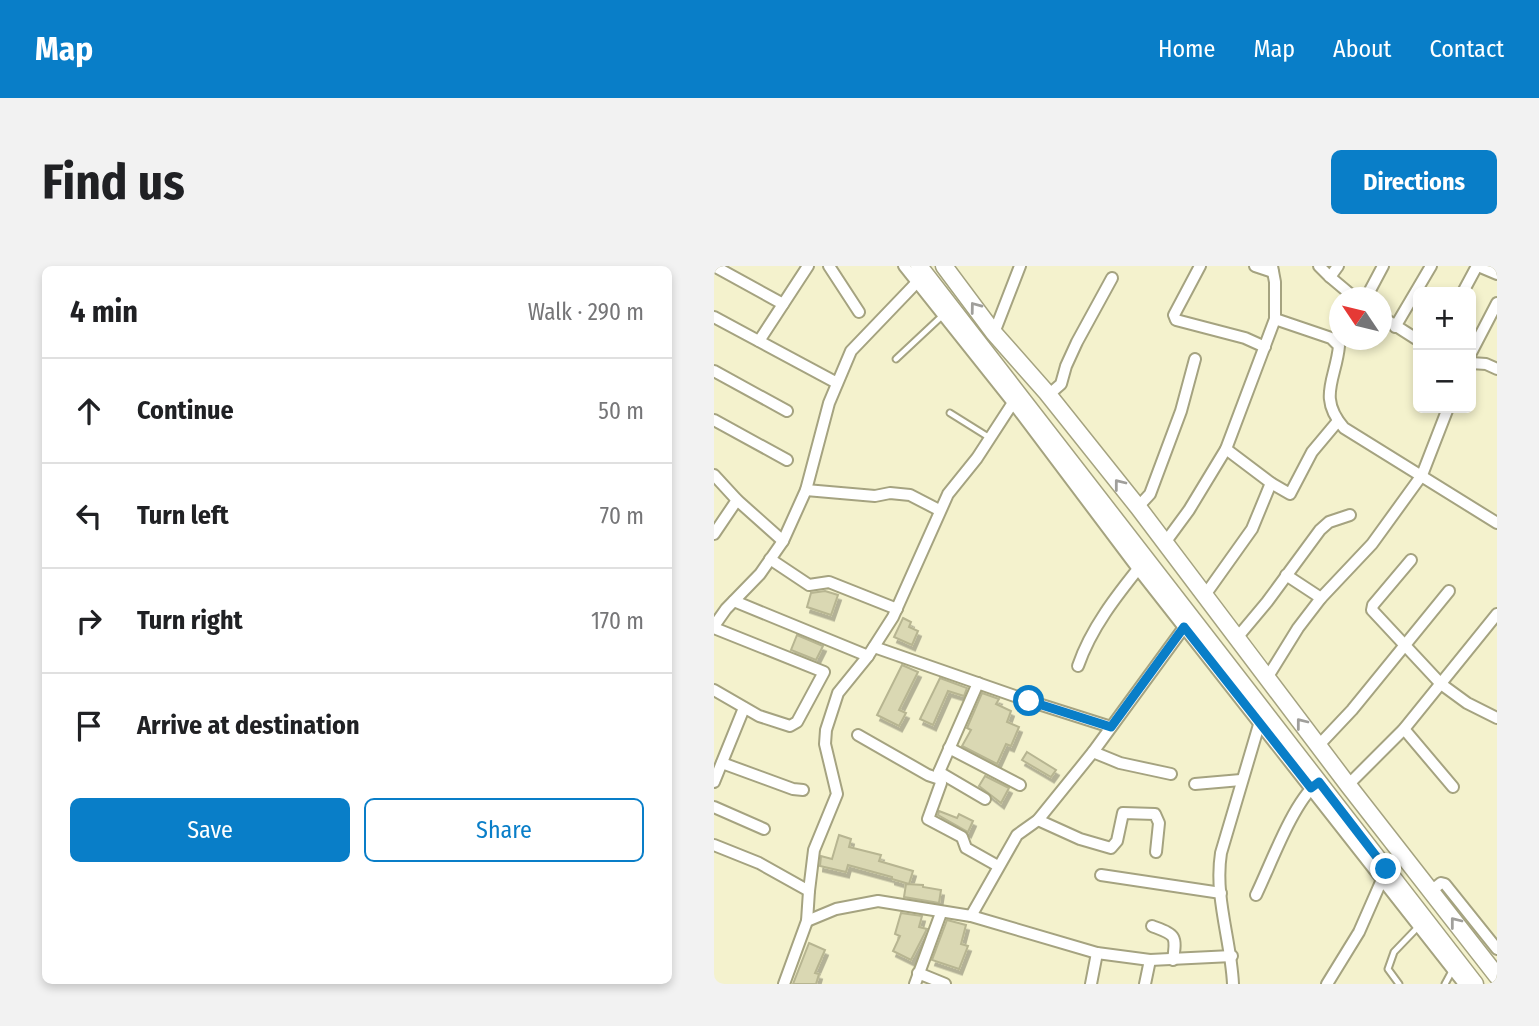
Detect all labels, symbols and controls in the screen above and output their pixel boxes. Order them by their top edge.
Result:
text: Map [35,29,93,69]
text: Home [1158,35,1215,63]
text: Map [1253,35,1295,63]
text: About [1333,35,1391,63]
text: Contact [1429,35,1504,63]
button: Directions [1331,150,1497,214]
text: Find us [42,153,185,212]
north arrow [1329,287,1392,350]
map controls [1413,287,1476,413]
button: + [1413,287,1476,350]
text: 4 min [70,294,138,330]
text: Walk · 290 m [528,298,644,326]
one-way arrow [971,303,983,315]
button: − [1413,350,1476,413]
icon: ahead [70,392,108,430]
text: Continue [137,395,234,426]
text: 50 m [598,397,644,425]
one-way arrow [1114,479,1127,491]
icon: left [70,497,108,535]
text: Turn left [137,500,229,531]
text: 70 m [600,502,644,530]
icon: right [70,602,108,640]
text: Turn right [137,605,243,636]
text: 170 m [591,607,644,635]
route start [1013,685,1044,716]
icon: arrive [70,707,108,745]
text: Arrive at destination [137,710,360,741]
one-way arrow [1297,718,1310,730]
button: Save [70,798,350,862]
button: Share [364,798,644,862]
route end [1370,853,1401,884]
one-way arrow [1451,918,1464,930]

